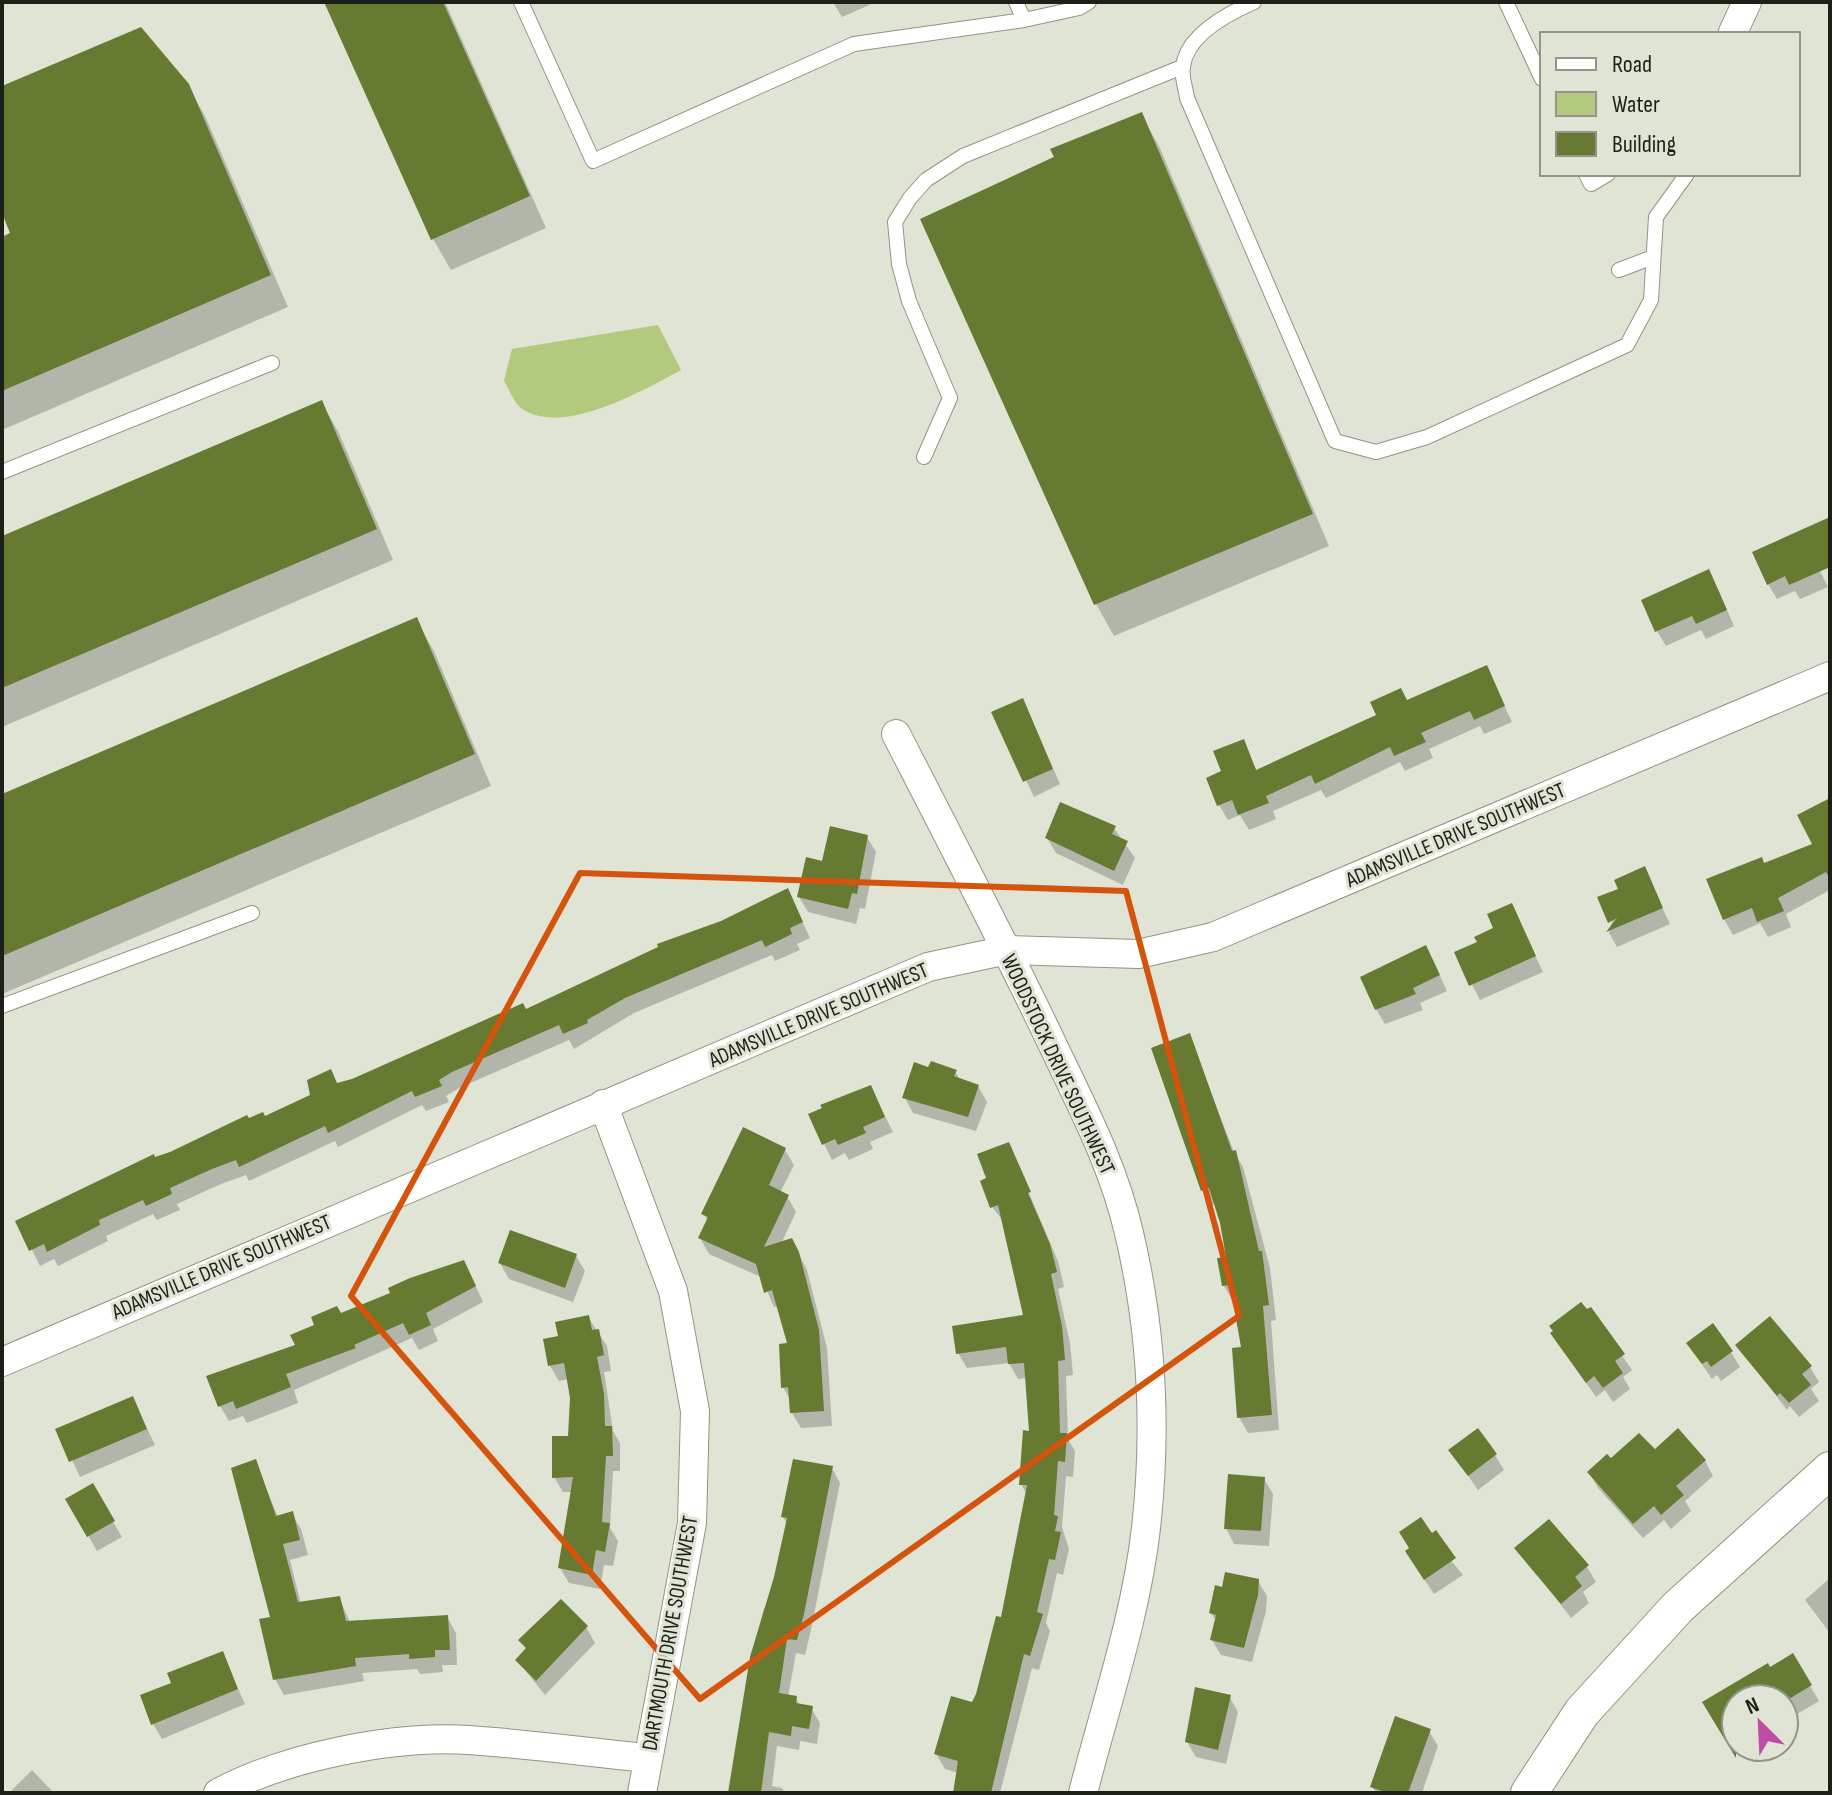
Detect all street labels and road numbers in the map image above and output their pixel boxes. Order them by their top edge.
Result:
street label: ADAMSVILLE DRIVE SOUTHWEST [1341,777,1569,894]
street label: WOODSTOCK DRIVE SOUTHWEST [995,950,1121,1179]
street label: ADAMSVILLE DRIVE SOUTHWEST [704,957,932,1074]
street label: ADAMSVILLE DRIVE SOUTHWEST [107,1209,335,1326]
street label: DARTMOUTH DRIVE SOUTHWEST [637,1514,704,1753]

